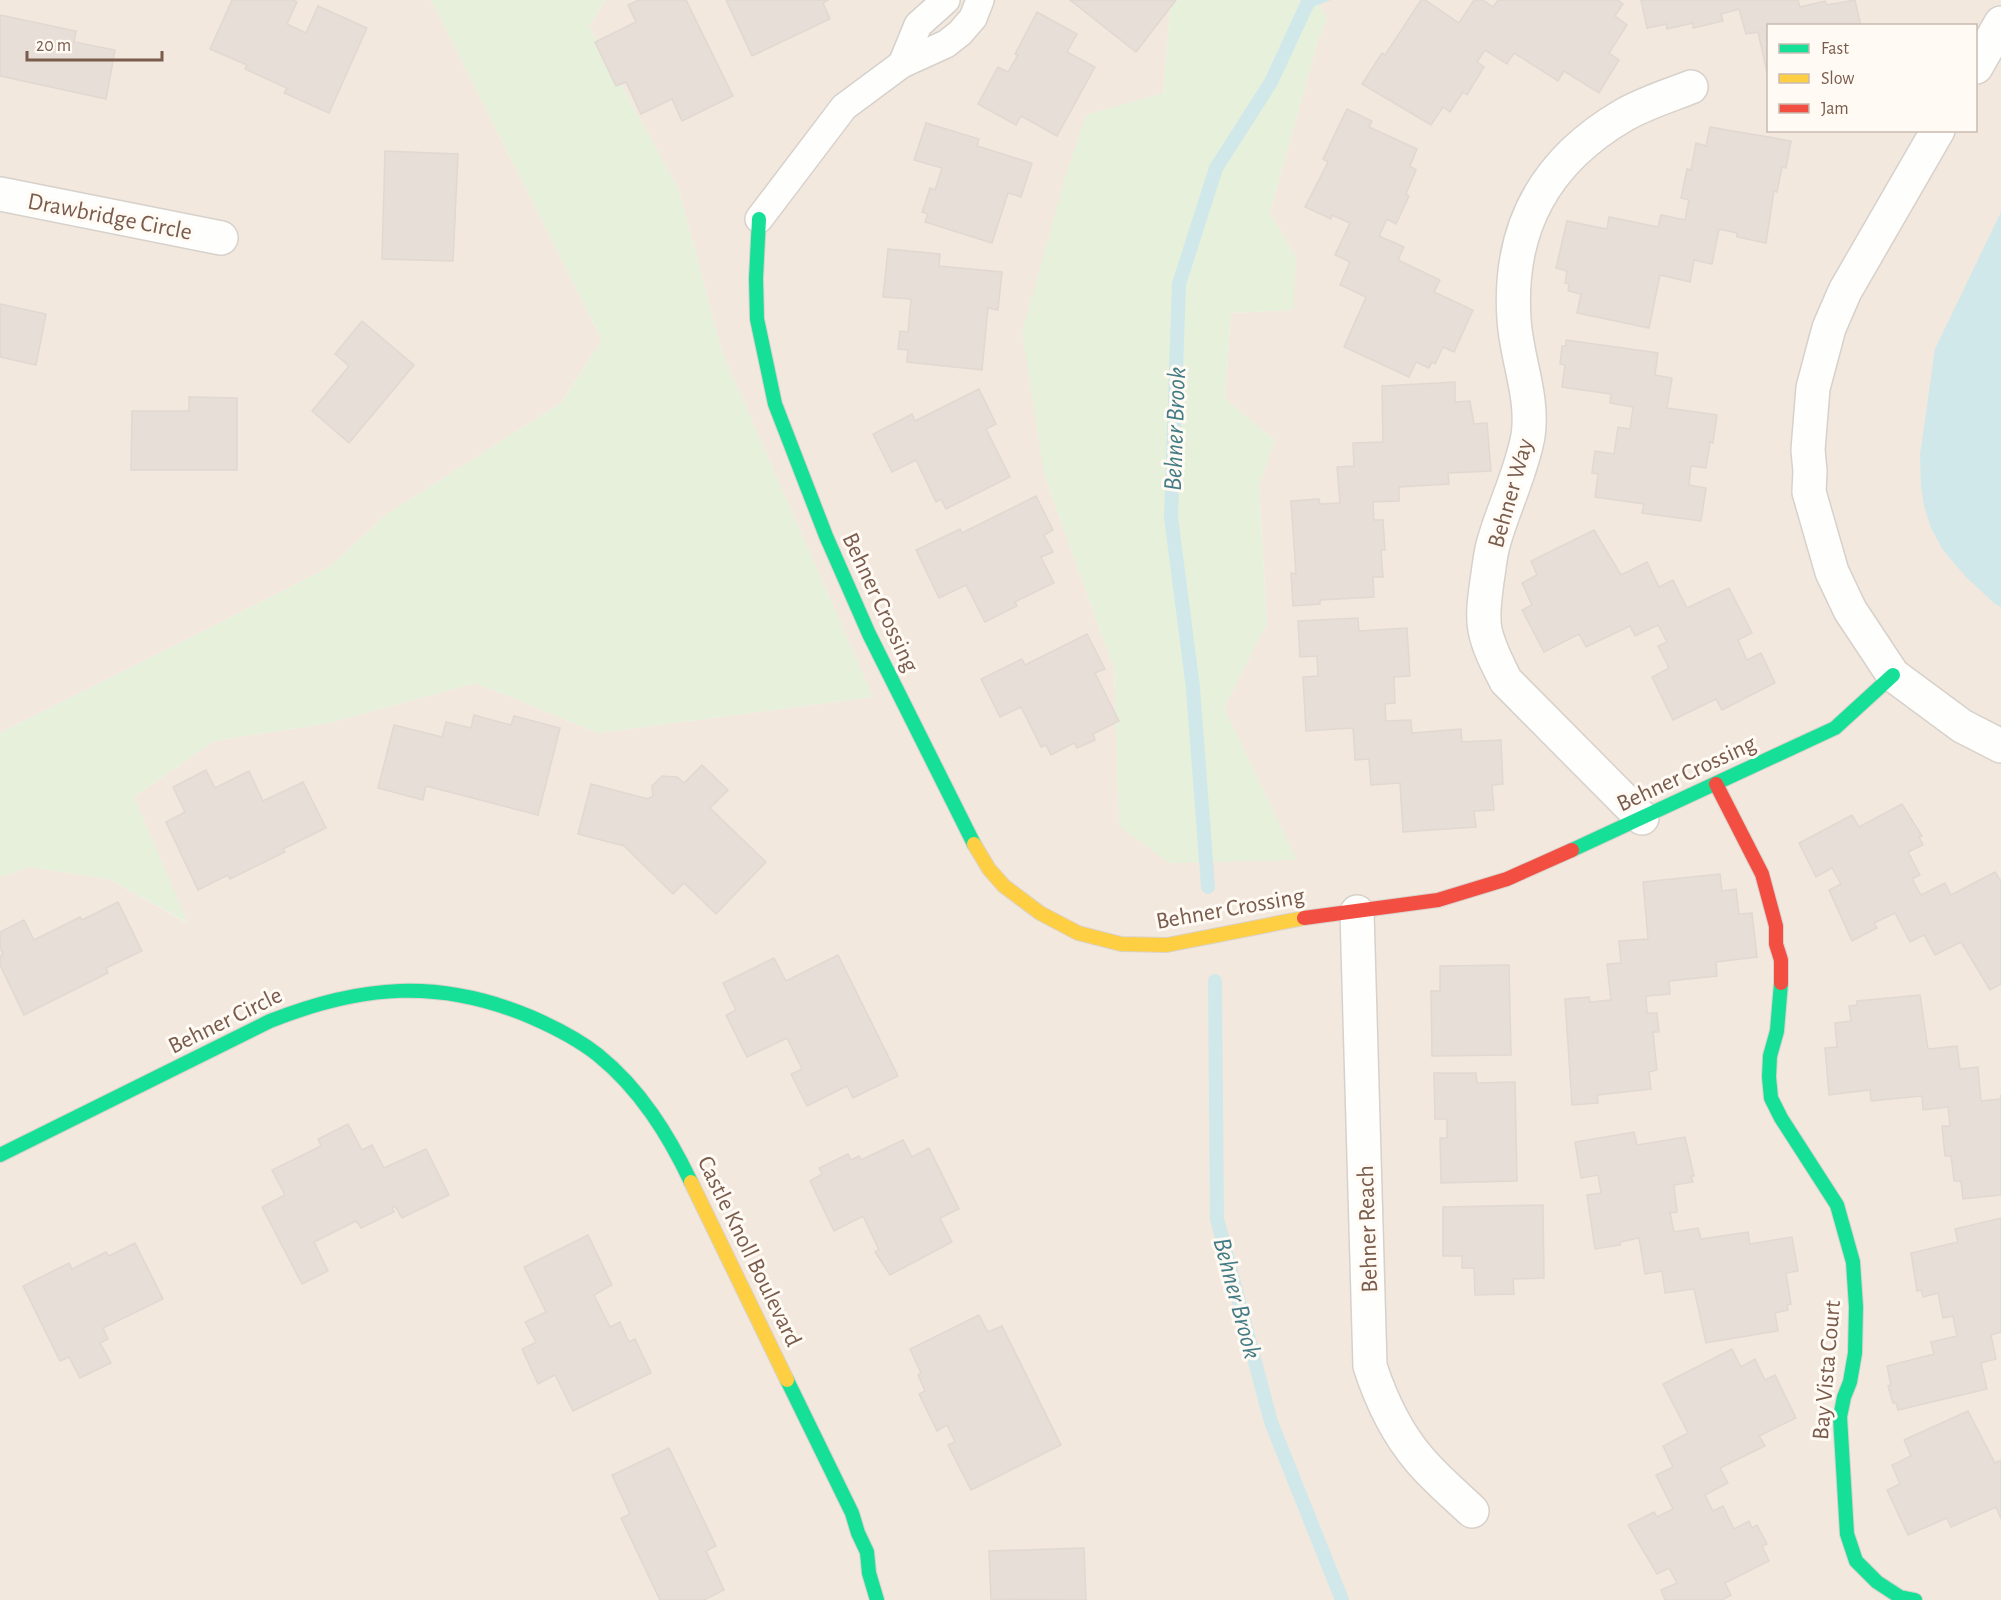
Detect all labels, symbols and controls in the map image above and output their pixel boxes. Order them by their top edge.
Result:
scale bar [27,24,162,62]
legend [1767,24,1977,132]
text: 20 m [36,37,71,55]
text: Fast [1821,40,1849,58]
text: Slow [1821,70,1854,88]
text: Jam [1821,100,1849,118]
street label: Drawbridge Circle [26,189,194,245]
water label: Behner Brook [1160,367,1190,492]
street label: Behner Way [1484,436,1538,551]
street label: Behner Crossing [837,529,923,676]
street label: Behner Crossing [1613,731,1760,817]
street label: Behner Crossing [1154,884,1307,934]
street label: Behner Circle [165,983,286,1059]
street label: Castle Knoll Boulevard [693,1153,806,1350]
street label: Behner Reach [1354,1165,1382,1293]
water label: Behner Brook [1208,1235,1266,1362]
street label: Bay Vista Court [1809,1299,1845,1441]

